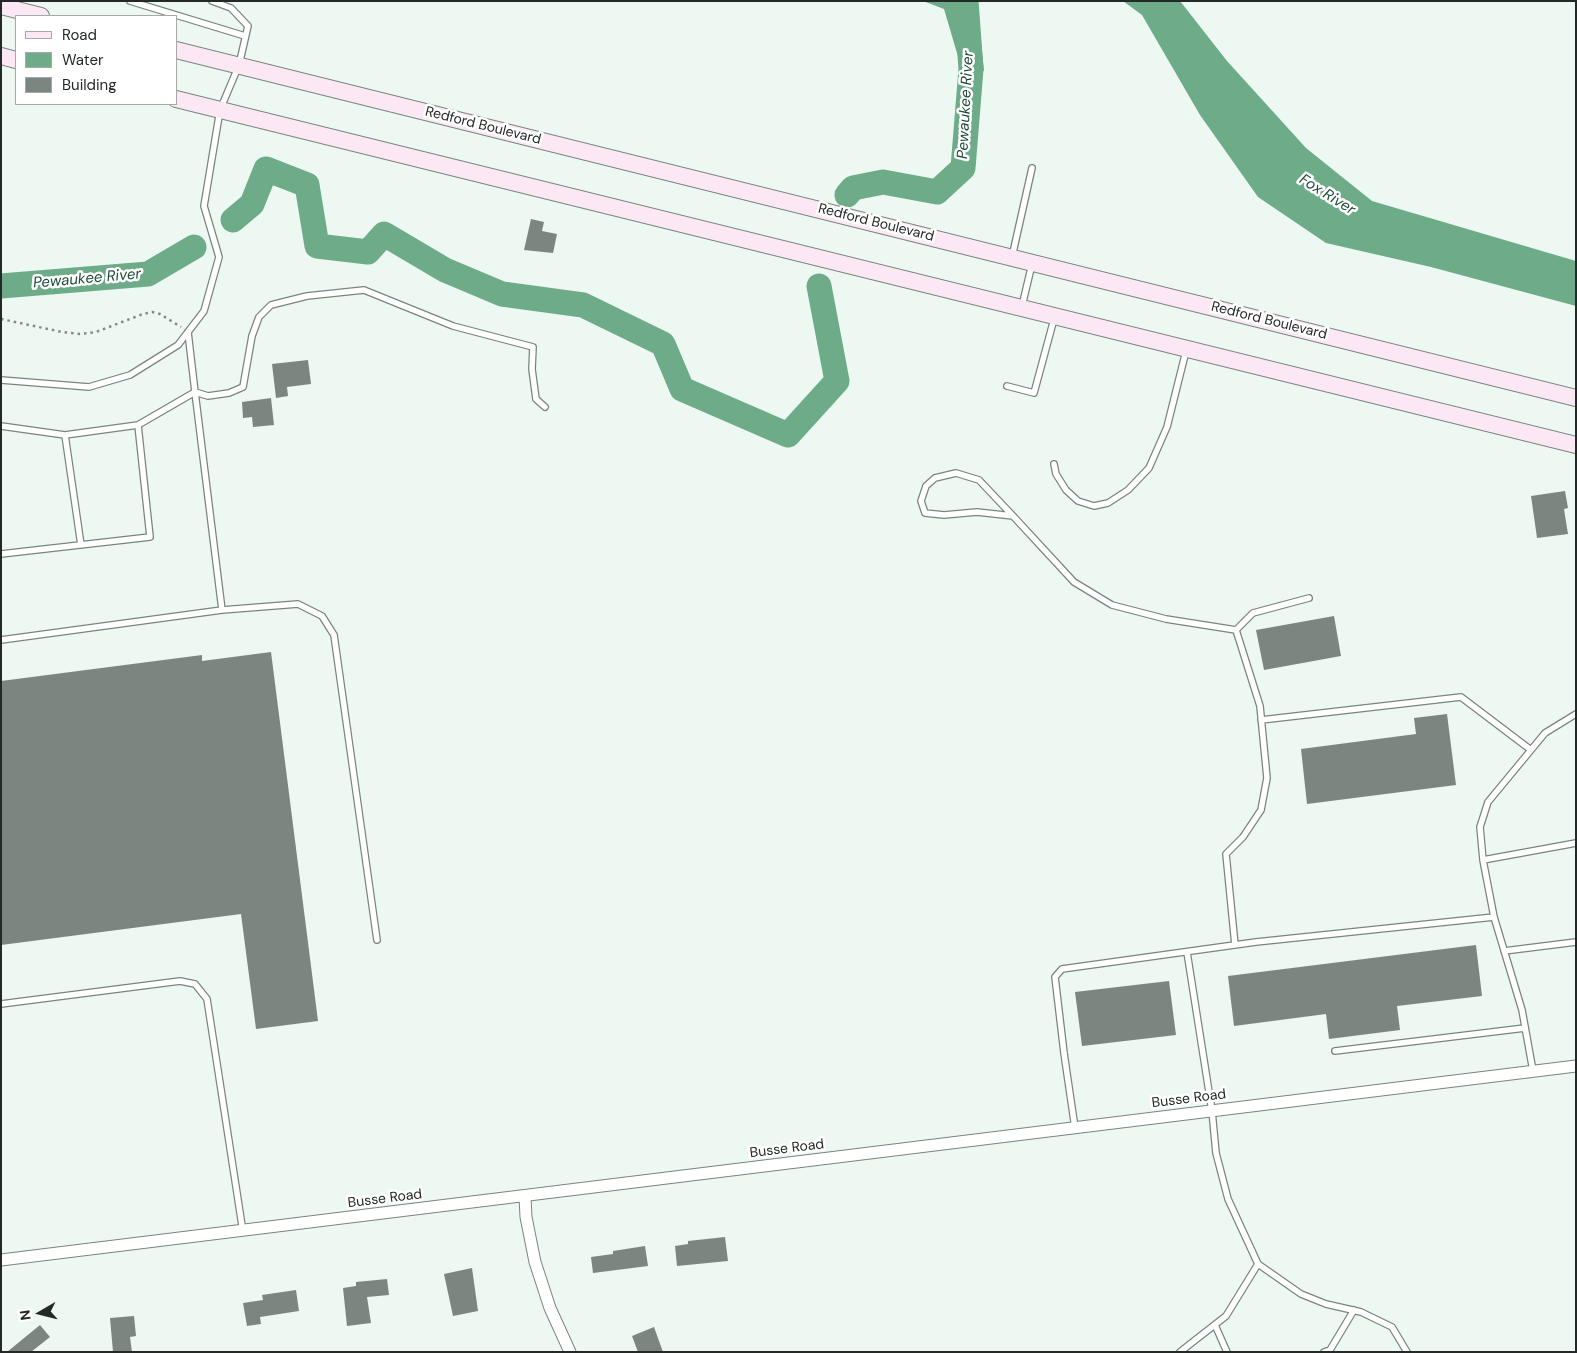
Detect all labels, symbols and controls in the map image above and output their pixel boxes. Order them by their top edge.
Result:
legend [15,15,178,105]
text: Road [62,25,97,45]
text: Water [62,50,103,70]
water label: Pewaukee River [954,50,978,160]
text: Building [62,75,117,95]
street label: Redford Boulevard [423,103,543,149]
water label: Fox River [1296,171,1358,219]
street label: Redford Boulevard [816,200,936,246]
water label: Pewaukee River [32,265,142,293]
street label: Redford Boulevard [1209,298,1329,344]
street label: Busse Road [1151,1086,1227,1112]
street label: Busse Road [749,1136,825,1162]
street label: Busse Road [347,1186,423,1212]
north arrow [15,1288,65,1338]
text: N [16,1309,35,1321]

